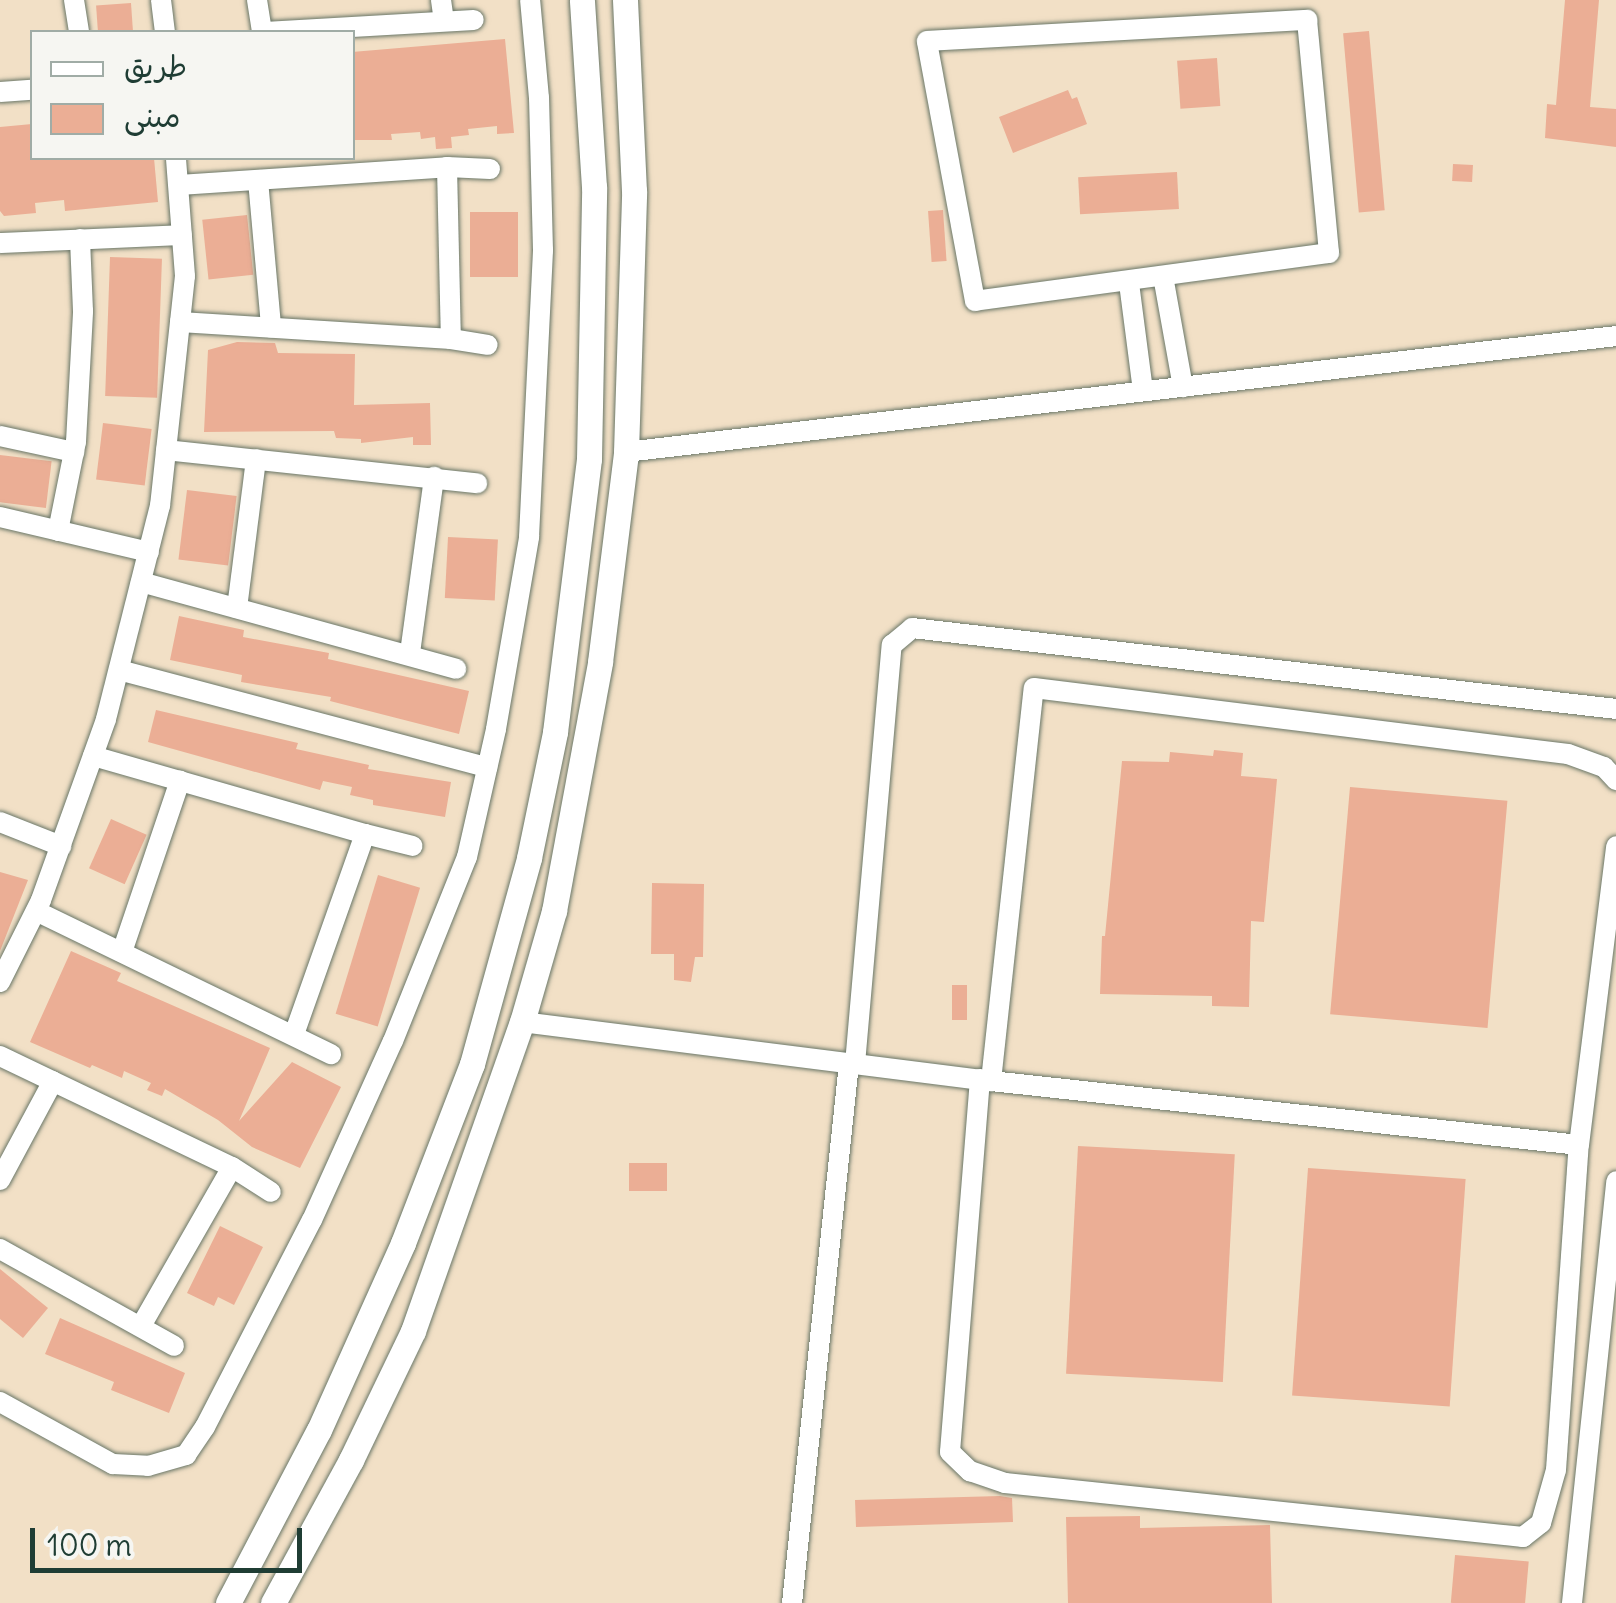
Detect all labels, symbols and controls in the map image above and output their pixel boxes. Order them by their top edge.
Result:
legend [30,30,355,160]
text: طريق [124,47,187,85]
text: مبنى [124,97,180,135]
scale bar [35,1508,308,1570]
text: 100 m [47,1526,132,1564]

